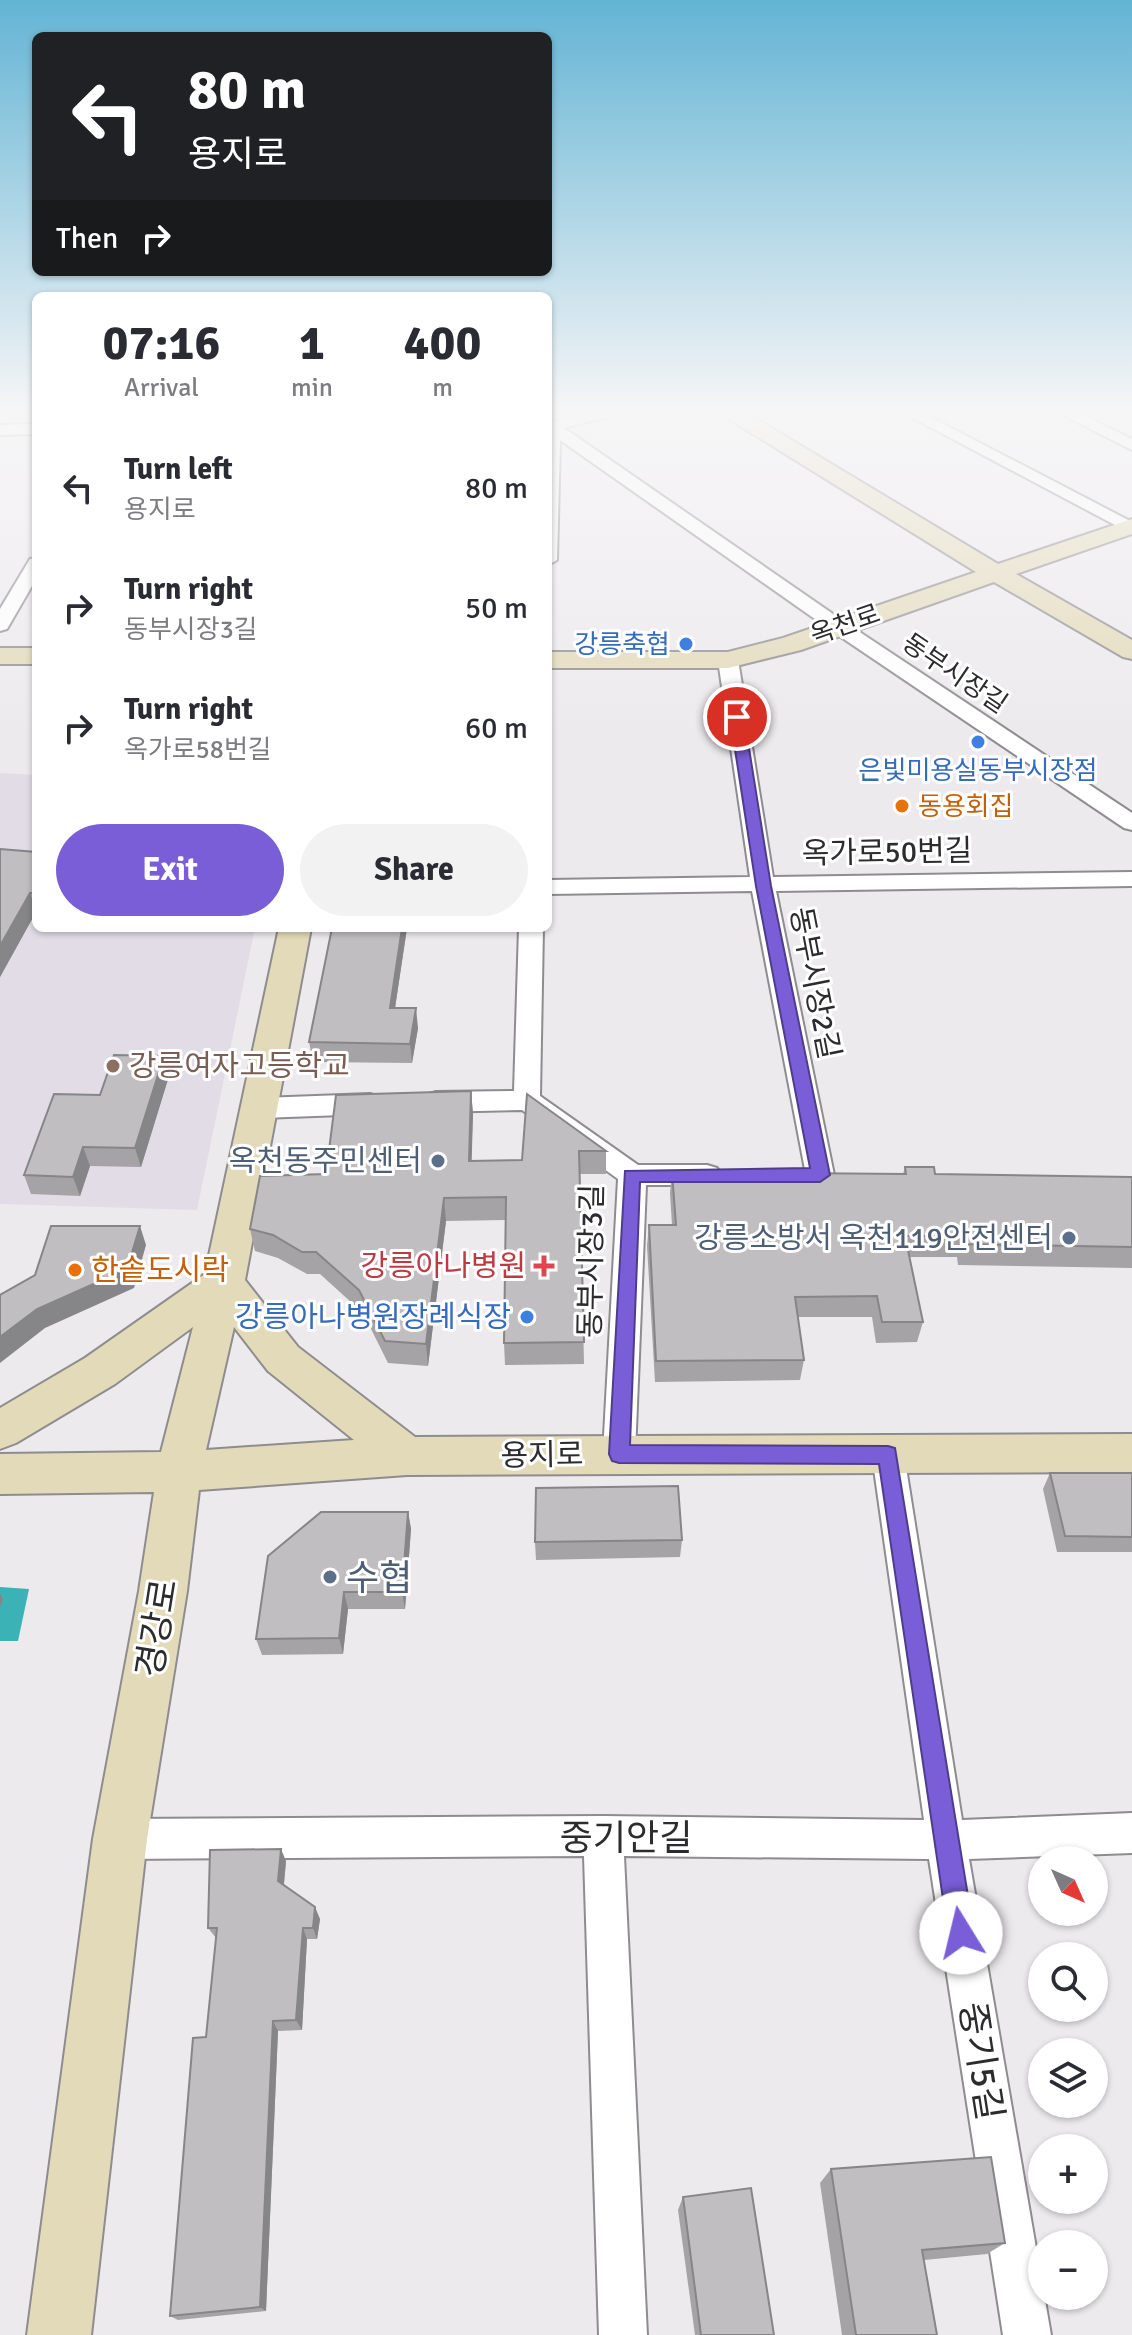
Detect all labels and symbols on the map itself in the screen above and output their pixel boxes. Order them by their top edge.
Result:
street label: 옥천로 [806,598,884,652]
street label: 동부시장길 [896,627,1013,721]
place label: 강릉축협 [574,629,670,661]
marker: 강릉축협 [677,635,695,653]
pin [703,683,771,751]
marker: 은빛미용실동부시장점 [969,733,987,751]
place label: 은빛미용실동부시장점 [858,755,1098,787]
place label: 동용회집 [918,791,1014,823]
marker: 동용회집 [893,797,911,815]
street label: 옥가로50번길 [801,833,973,872]
street label: 동부시장2길 [782,904,847,1062]
place label: 강릉여자고등학교 [129,1048,350,1085]
marker: 강릉여자고등학교 [104,1057,122,1075]
place label: 옥천동주민센터 [229,1143,422,1180]
marker: 옥천동주민센터 [429,1152,447,1170]
street label: 동부시장3길 [572,1184,611,1338]
place label: 강릉소방서 옥천119안전센터 [694,1220,1053,1257]
marker: 강릉소방서 옥천119안전센터 [1060,1229,1078,1247]
place label: 강릉아나병원 [360,1248,526,1285]
place label: 한솥도시락 [91,1252,229,1289]
marker: 강릉아나병원 [533,1255,555,1277]
marker: 한솥도시락 [66,1261,84,1279]
place label: 강릉아나병원장례식장 [235,1299,511,1336]
marker: 강릉아나병원장례식장 [518,1308,536,1326]
street label: 용지로 [500,1436,584,1475]
place label: 수협 [346,1556,412,1601]
marker: 수협 [321,1568,339,1586]
street label: 경강로 [127,1576,187,1681]
street label: 중기안길 [560,1816,692,1861]
north arrow [1028,1846,1108,1926]
position arrow [919,1891,1003,1975]
street label: 중기5길 [949,1999,1012,2123]

